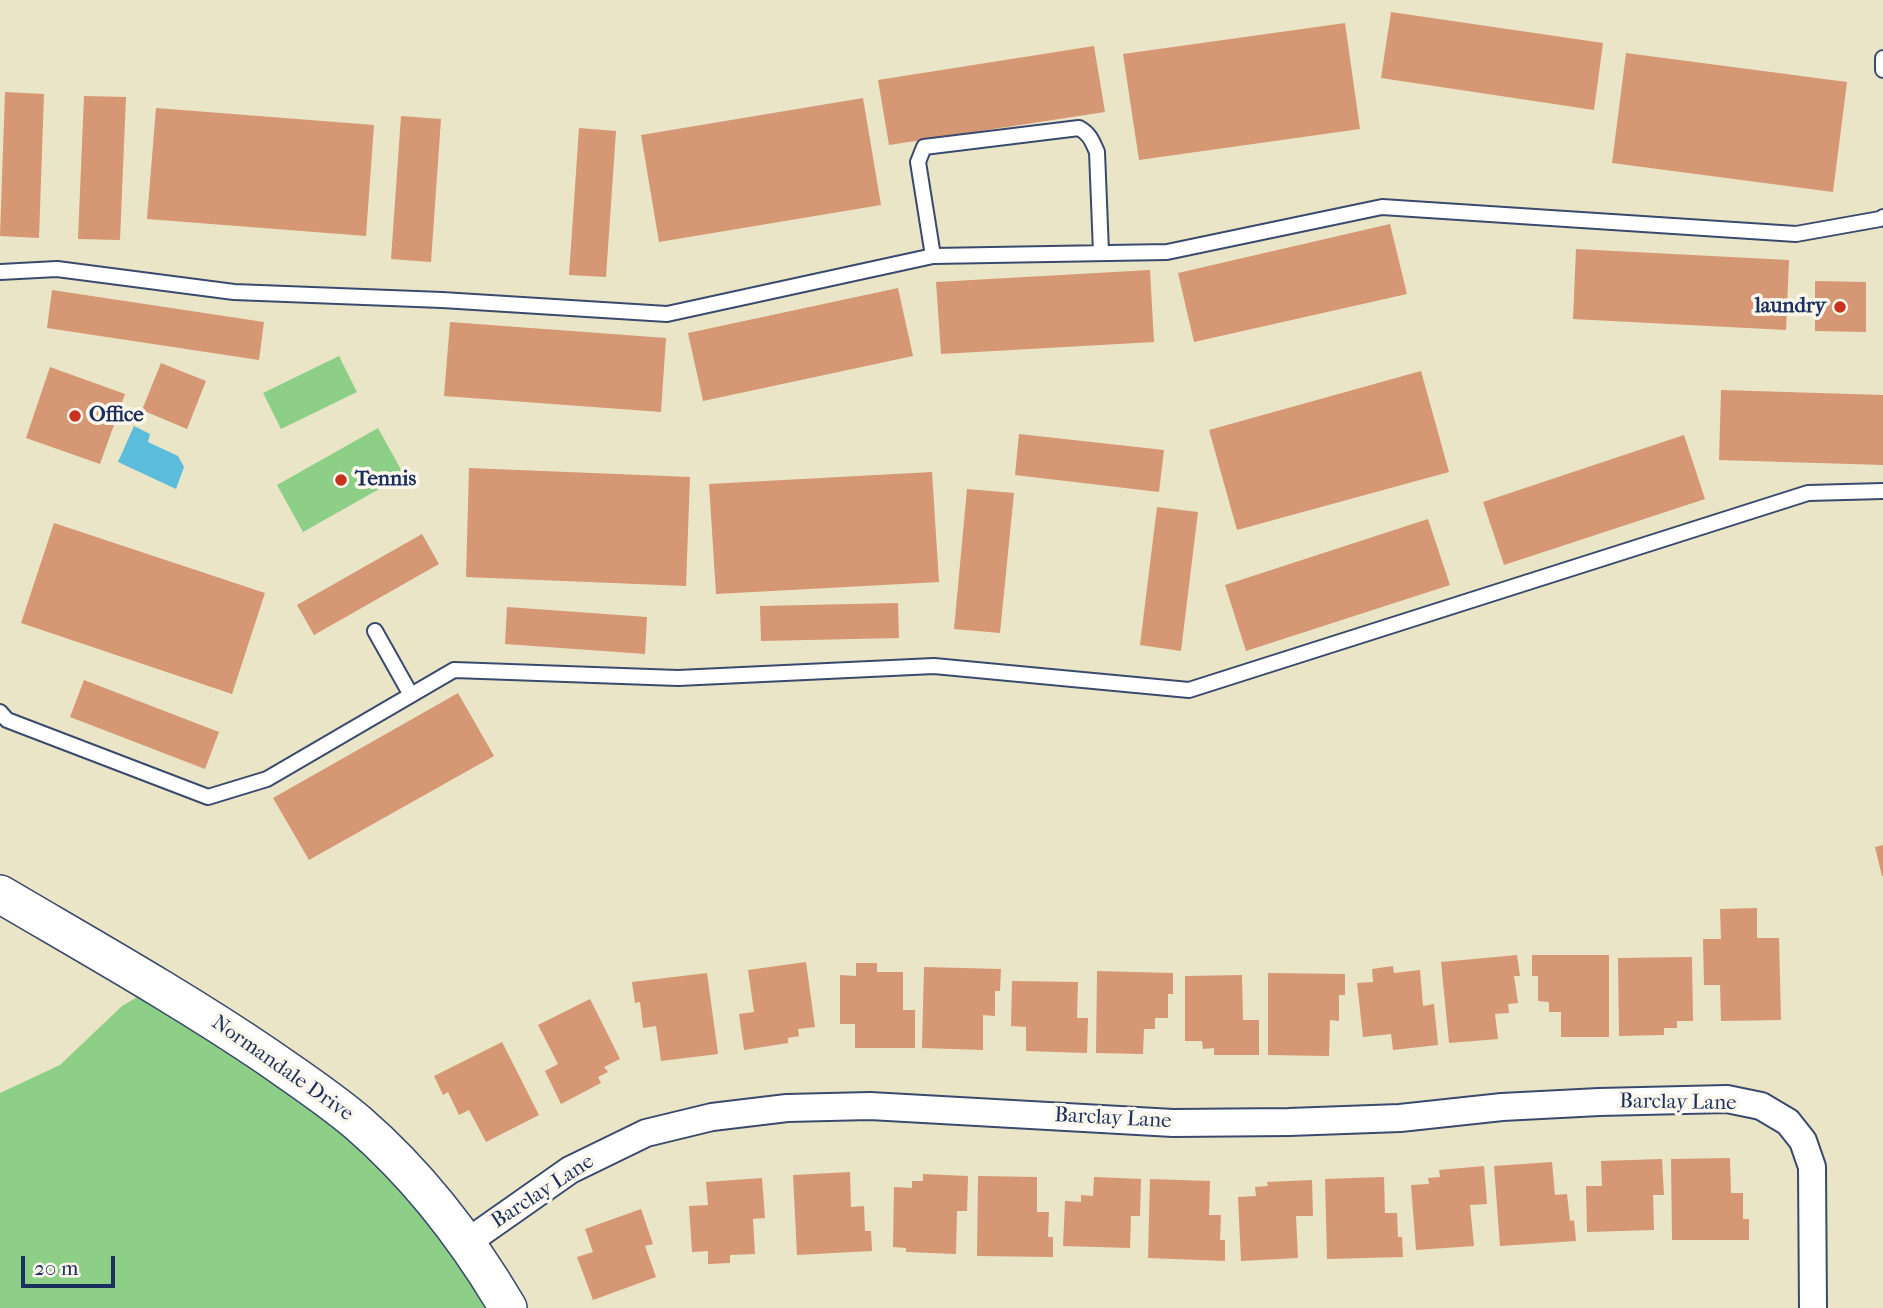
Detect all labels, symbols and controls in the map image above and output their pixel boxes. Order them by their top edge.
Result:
place label: laundry [1755,294,1826,320]
marker: laundry [1832,299,1848,315]
place label: Office [89,403,144,429]
marker: Office [67,408,83,424]
place label: Tennis [355,467,416,493]
marker: Tennis [333,472,349,488]
street label: Normandale Drive [206,1011,358,1127]
street label: Barclay Lane [1619,1089,1737,1117]
street label: Barclay Lane [1054,1103,1172,1135]
street label: Barclay Lane [487,1150,599,1234]
scale bar [24,1242,119,1286]
text: 20 m [34,1256,78,1280]

